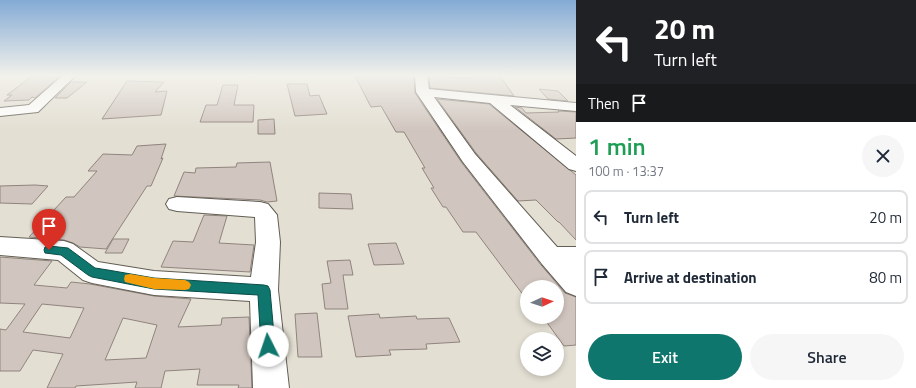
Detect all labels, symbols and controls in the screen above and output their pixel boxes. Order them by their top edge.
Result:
text: 20 m [654,7,715,50]
icon: left [588,16,640,68]
text: Turn left [654,46,717,73]
text: Then [588,92,620,115]
icon: arrive [628,92,650,114]
text: 1 min [588,128,646,164]
button: close [862,135,904,177]
text: 100 m · 13:37 [588,161,664,181]
icon: left [590,206,612,228]
text: Turn left [624,206,679,229]
text: 20 m [869,206,902,229]
pin [32,209,66,250]
icon: arrive [38,215,60,237]
icon: arrive [590,266,612,288]
text: Arrive at destination [624,266,757,289]
text: 80 m [869,266,902,289]
north arrow [520,280,564,324]
map controls [520,280,564,376]
position arrow [247,325,289,367]
button: layers [520,332,564,376]
button: Exit [588,334,742,380]
button: Share [750,334,904,380]

